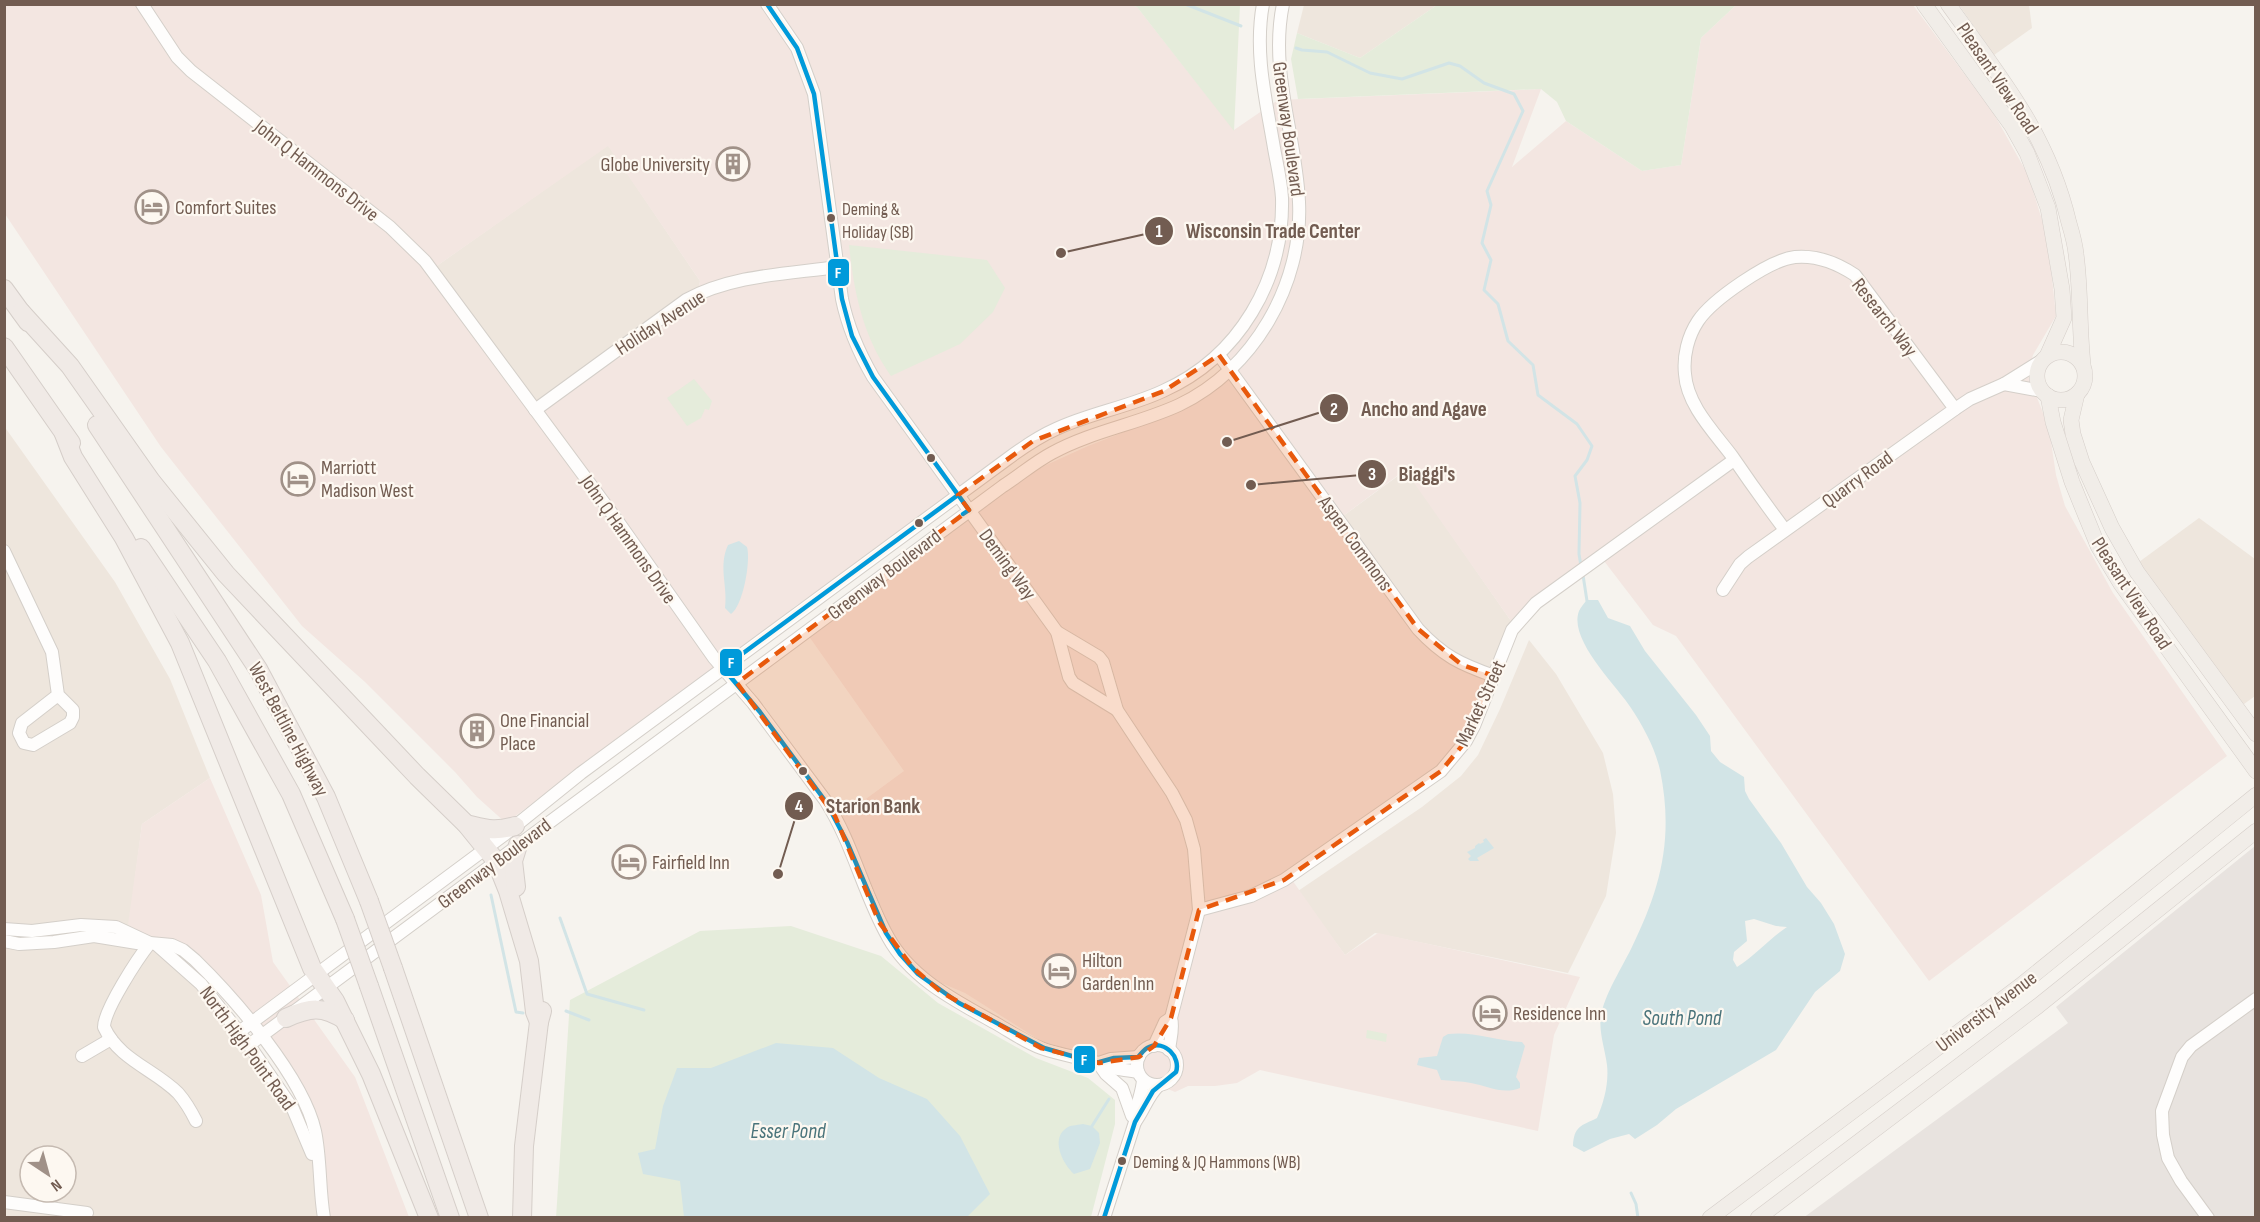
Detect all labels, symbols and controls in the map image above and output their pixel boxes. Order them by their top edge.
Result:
street label: Pleasant View Road [1951,18,2043,139]
street label: Greenway Boulevard [1267,60,1309,198]
street label: John Q Hammons Drive [249,114,383,227]
building icon: Globe University [715,146,751,182]
place label: Globe University [600,153,710,177]
hotel icon: Comfort Suites [134,189,170,225]
place label: Comfort Suites [175,196,276,220]
place label: Deming & Holiday (SB) [842,199,913,243]
callout: Wisconsin Trade Center [1144,211,1372,250]
marker: Deming & Holiday (SB) [825,212,837,224]
text: Wisconsin Trade Center [1186,219,1361,244]
text: 1 [1155,221,1163,242]
line badge: F [827,258,850,287]
text: F [835,264,842,283]
street label: Research Way [1846,274,1922,362]
street label: Holiday Avenue [611,285,710,361]
callout: Ancho and Agave [1319,389,1498,428]
text: Ancho and Agave [1360,397,1487,422]
text: 2 [1330,399,1338,420]
street label: Quarry Road [1817,446,1898,514]
unlabelled marker [925,452,937,464]
callout: Biaggi's [1357,454,1467,493]
place label: Marriott Madison West [321,456,414,503]
hotel icon: Marriott Madison West [280,461,316,497]
text: Biaggi's [1399,462,1455,487]
text: 3 [1368,464,1376,485]
street label: John Q Hammons Drive [574,470,681,608]
street label: Aspen Commons [1312,491,1398,596]
unlabelled marker [913,517,925,529]
street label: Greenway Boulevard [823,524,946,625]
street label: Deming Way [973,524,1041,605]
street label: Pleasant View Road [2086,533,2176,654]
line badge: F [719,648,743,677]
text: F [728,654,735,673]
street label: Market Street [1451,657,1511,750]
street label: West Beltline Highway [243,658,334,801]
place label: One Financial Place [500,709,589,756]
building icon: One Financial Place [459,713,495,749]
unlabelled marker [797,765,809,777]
callout: Starion Bank [784,786,932,825]
text: Starion Bank [826,794,920,819]
text: 4 [795,796,804,817]
street label: Greenway Boulevard [433,813,556,914]
hotel icon: Fairfield Inn [611,844,647,880]
place label: Fairfield Inn [652,851,730,875]
place label: Hilton Garden Inn [1082,949,1154,996]
hotel icon: Hilton Garden Inn [1041,953,1077,989]
street label: University Avenue [1931,966,2042,1058]
street label: North High Point Road [194,982,300,1115]
hotel icon: Residence Inn [1472,995,1508,1031]
place label: Residence Inn [1513,1002,1606,1026]
water label: South Pond [1643,1006,1723,1031]
line badge: F [1073,1045,1096,1074]
text: F [1081,1051,1088,1070]
water label: Esser Pond [750,1119,827,1144]
north arrow [18,1144,78,1204]
place label: Deming & JQ Hammons (WB) [1133,1152,1300,1173]
marker: Deming & JQ Hammons (WB) [1116,1155,1128,1167]
text: N [47,1175,65,1195]

